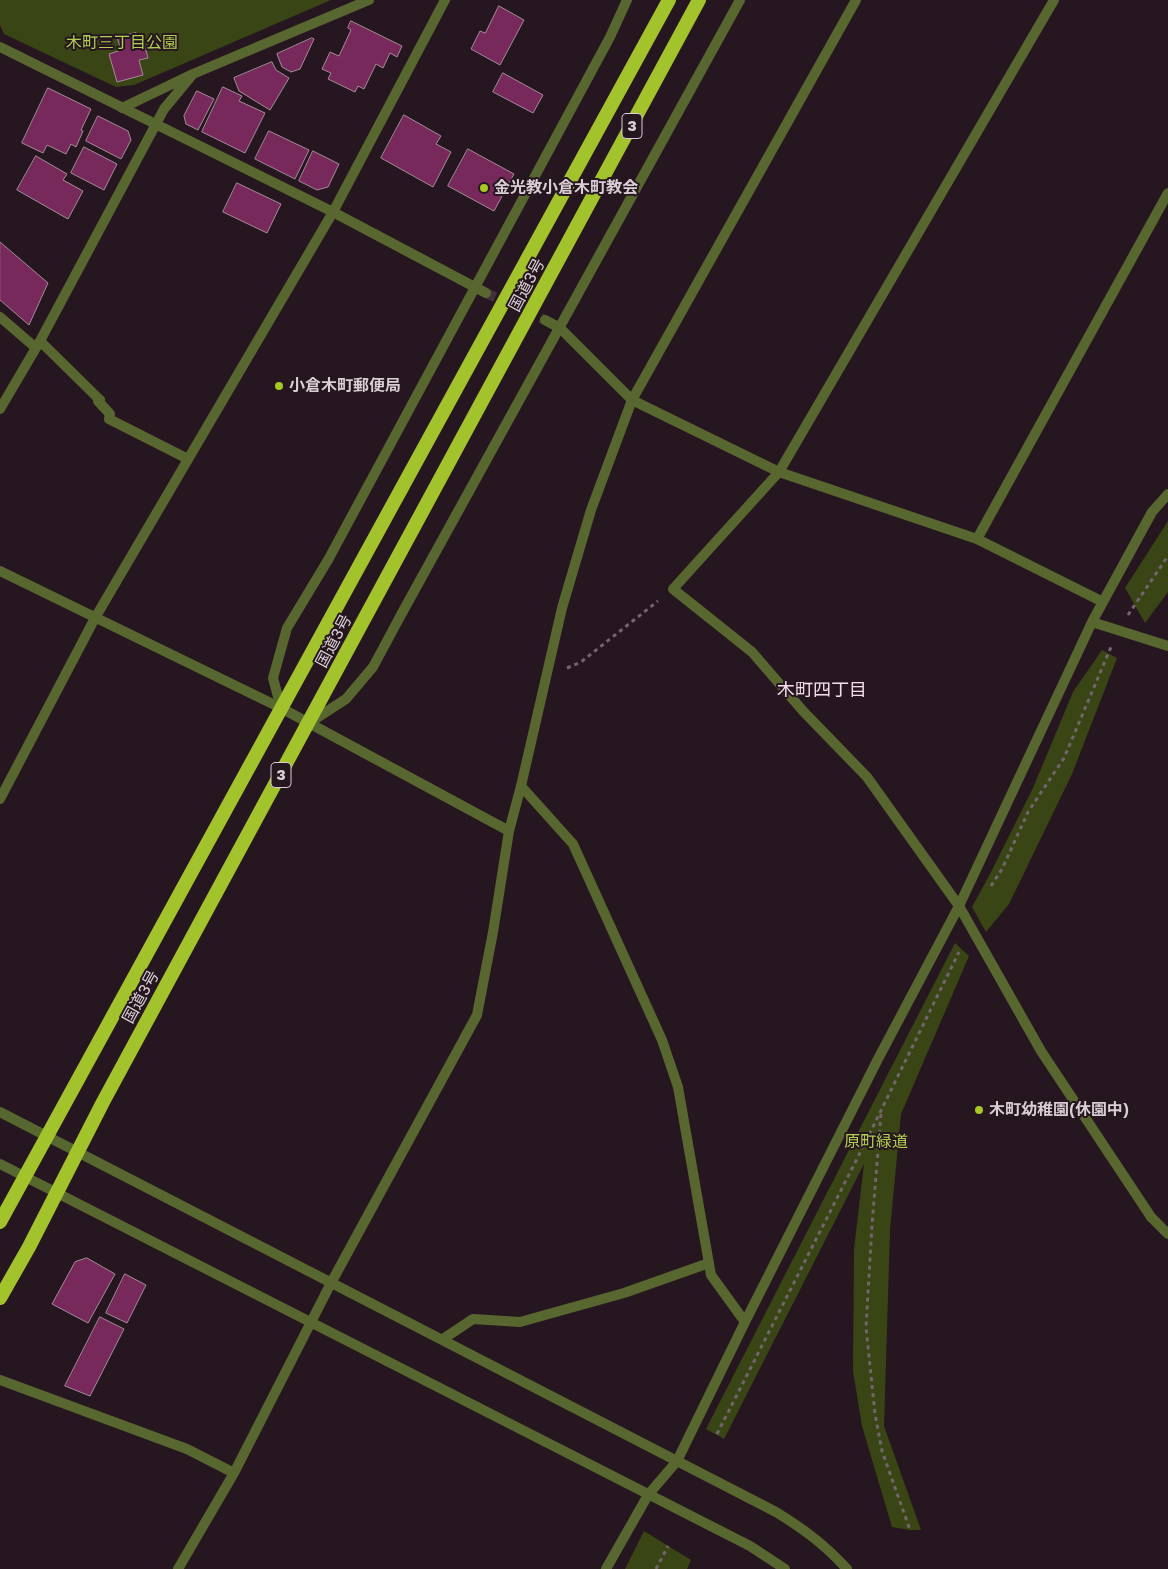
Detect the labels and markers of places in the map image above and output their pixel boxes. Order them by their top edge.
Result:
place label: 金光教小倉木町教会 [494,178,638,198]
marker: 金光教小倉木町教会 [478,182,490,194]
place label: 小倉木町郵便局 [289,376,401,396]
marker: 小倉木町郵便局 [273,380,285,392]
place label: 木町幼稚園(休園中) [989,1100,1129,1120]
marker: 木町幼稚園(休園中) [973,1104,985,1116]

